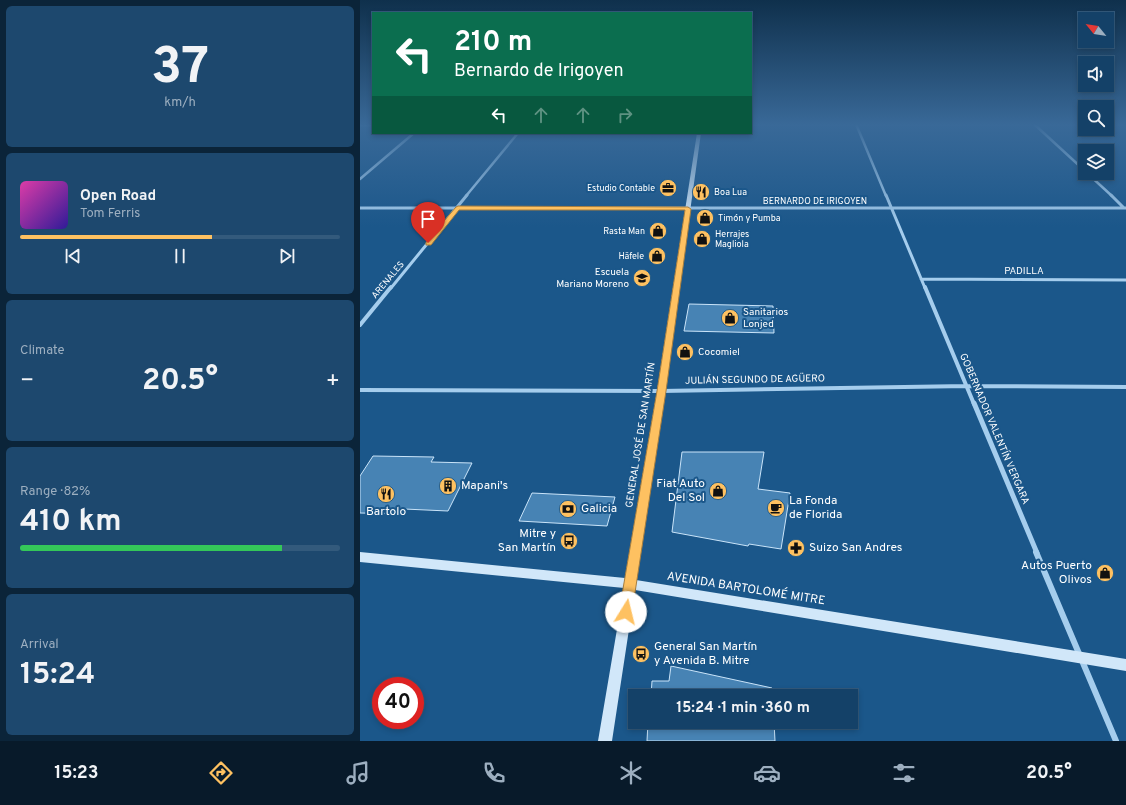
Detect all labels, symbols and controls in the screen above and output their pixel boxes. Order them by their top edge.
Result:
north arrow [1078,12,1114,48]
map controls [1078,12,1114,180]
text: 210 m [454,25,532,61]
icon: left [388,28,440,80]
text: 37 [151,36,209,102]
button: sound [1078,56,1114,92]
text: Bernardo de Irigoyen [454,60,624,83]
text: km/h [164,95,196,111]
button: search [1078,100,1114,136]
icon: left [488,104,510,126]
icon: ahead [530,104,552,126]
icon: ahead [572,104,594,126]
icon: right [614,104,636,126]
button: layers [1078,144,1114,180]
office icon: Estudio Contable [658,178,678,198]
restaurant icon: Boa Lua [691,182,711,202]
place label: Estudio Contable [587,183,655,194]
text: Open Road [80,187,156,206]
place label: Boa Lua [714,187,747,198]
street label: BERNARDO DE IRIGOYEN [763,196,867,207]
pin [411,202,445,243]
text: Tom Ferris [80,206,140,222]
icon: arrive [417,208,439,230]
shop icon: Timón y Pumba [695,208,715,228]
place label: Timón y Pumba [718,213,781,224]
shop icon: Rasta Man [648,221,668,241]
place label: Rasta Man [603,226,645,237]
shop icon: Herrajes Magliola [692,229,712,249]
place label: Herrajes Magliola [715,229,749,250]
icon: previous [62,245,84,267]
icon: pause [169,245,191,267]
icon: next [276,245,298,267]
shop icon: Häfele [647,246,667,266]
place label: Häfele [618,251,644,262]
street label: ARENALES [369,259,407,301]
street label: PADILLA [1004,265,1044,278]
place label: Escuela Mariano Moreno [556,266,629,291]
school or university icon: Escuela Mariano Moreno [632,268,652,288]
place label: Sanitarios Lonjed [743,306,788,331]
shop icon: Sanitarios Lonjed [720,308,740,328]
shop icon: Cocomiel [675,342,695,362]
text: Climate [20,343,65,359]
place label: Cocomiel [698,346,740,359]
street label: GOBERNADOR VALENTÍN VERGARA [956,351,1032,507]
street label: GENERAL JOSÉ DE SAN MARTÍN [623,361,659,509]
text: 20.5° [142,363,218,400]
text: − [20,368,34,395]
text: + [326,368,340,395]
street label: JULIÁN SEGUNDO DE AGÜERO [685,372,825,388]
building icon: Mapani's [438,476,458,496]
place label: Fiat Auto Del Sol [656,476,705,506]
place label: Mapani's [461,478,508,494]
shop icon: Fiat Auto Del Sol [708,481,728,501]
text: Range · 82% [20,484,90,500]
restaurant icon: Bartolo [376,484,396,504]
place label: La Fonda de Florida [789,493,842,523]
cafe icon: La Fonda de Florida [766,498,786,518]
bank icon: Galicia [558,499,578,519]
place label: Galicia [581,501,617,517]
text: 410 km [20,504,122,541]
place label: Bartolo [366,504,406,520]
place label: Mitre y San Martín [498,526,556,556]
bus stop icon: Mitre y San Martín [559,531,579,551]
pharmacy icon: Suizo San Andres [786,538,806,558]
place label: Suizo San Andres [809,540,902,556]
place label: Autos Puerto Olivos [1021,558,1092,588]
shop icon: Autos Puerto Olivos [1095,563,1115,583]
street label: AVENIDA BARTOLOMÉ MITRE [666,569,826,609]
position arrow [605,591,647,633]
text: Arrival [20,637,59,653]
place label: General San Martín y Avenida B. Mitre [654,639,757,669]
bus stop icon: General San Martín y Avenida B. Mitre [631,644,651,664]
text: 15:24 [20,657,95,694]
speed limit sign: 40 [372,677,424,729]
text: 15:24 · 1 min · 360 m [676,699,810,718]
icon: directions [207,759,235,787]
icon: music [344,759,372,787]
icon: phone [480,759,508,787]
icon: climate [617,759,645,787]
icon: car [753,759,781,787]
icon: filters [890,759,918,787]
text: 15:23 [54,762,99,785]
text: 20.5° [1026,762,1072,785]

